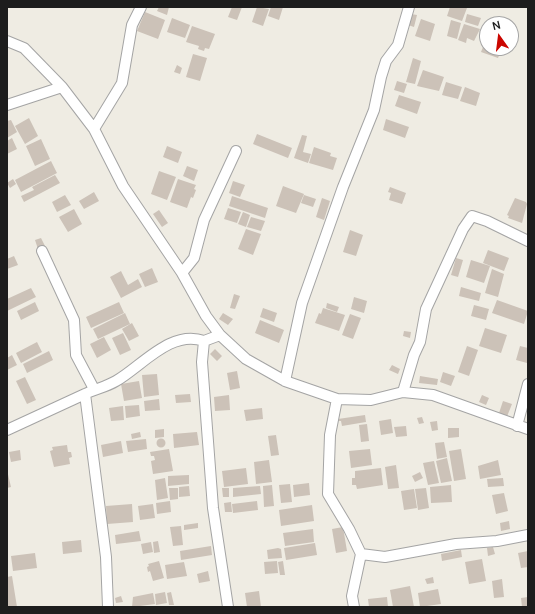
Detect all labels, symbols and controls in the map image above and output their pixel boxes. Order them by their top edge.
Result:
north arrow [479,16,519,56]
text: N [491,17,502,33]

